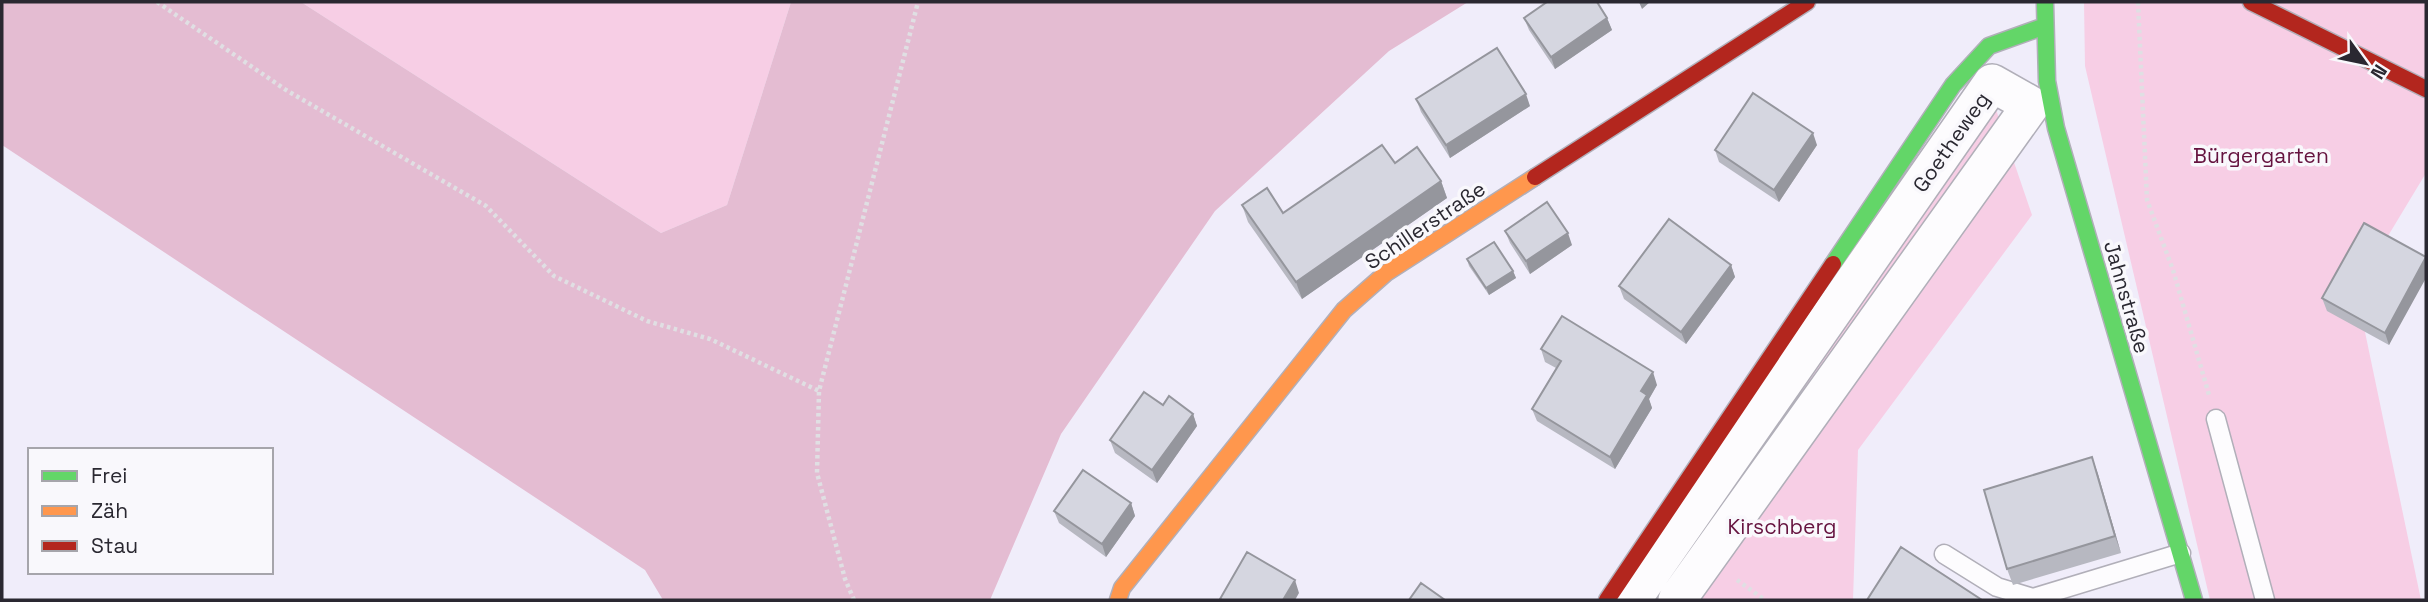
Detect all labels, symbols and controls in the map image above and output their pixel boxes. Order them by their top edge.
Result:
north arrow [2330,28,2400,98]
text: N [2365,60,2393,84]
street label: Goetheweg [1907,87,1995,197]
park label: Bürgergarten [2193,142,2329,169]
street label: Schillerstraße [1360,175,1490,275]
street label: Jahnstraße [2098,238,2156,356]
legend [28,448,273,574]
text: Frei [91,462,127,489]
text: Zäh [91,497,128,524]
park label: Kirschberg [1727,513,1837,540]
text: Stau [91,532,138,559]

